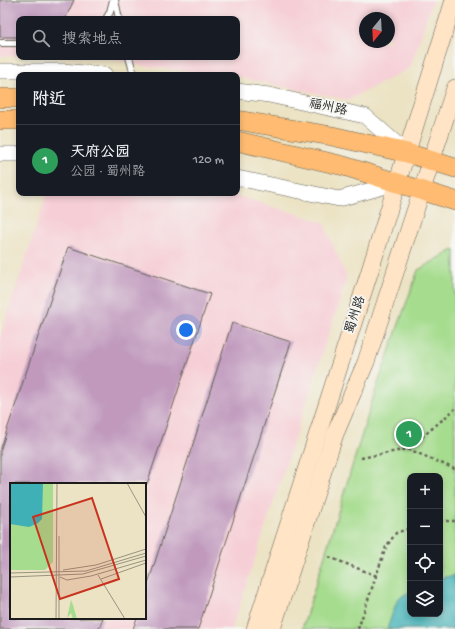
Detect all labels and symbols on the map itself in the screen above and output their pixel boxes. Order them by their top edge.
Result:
north arrow [359,12,395,48]
street label: 福州路 [307,96,349,119]
street label: 蜀州路 [342,294,369,336]
your location [176,320,196,340]
pin: 1 [396,419,422,449]
inset map [10,483,146,619]

